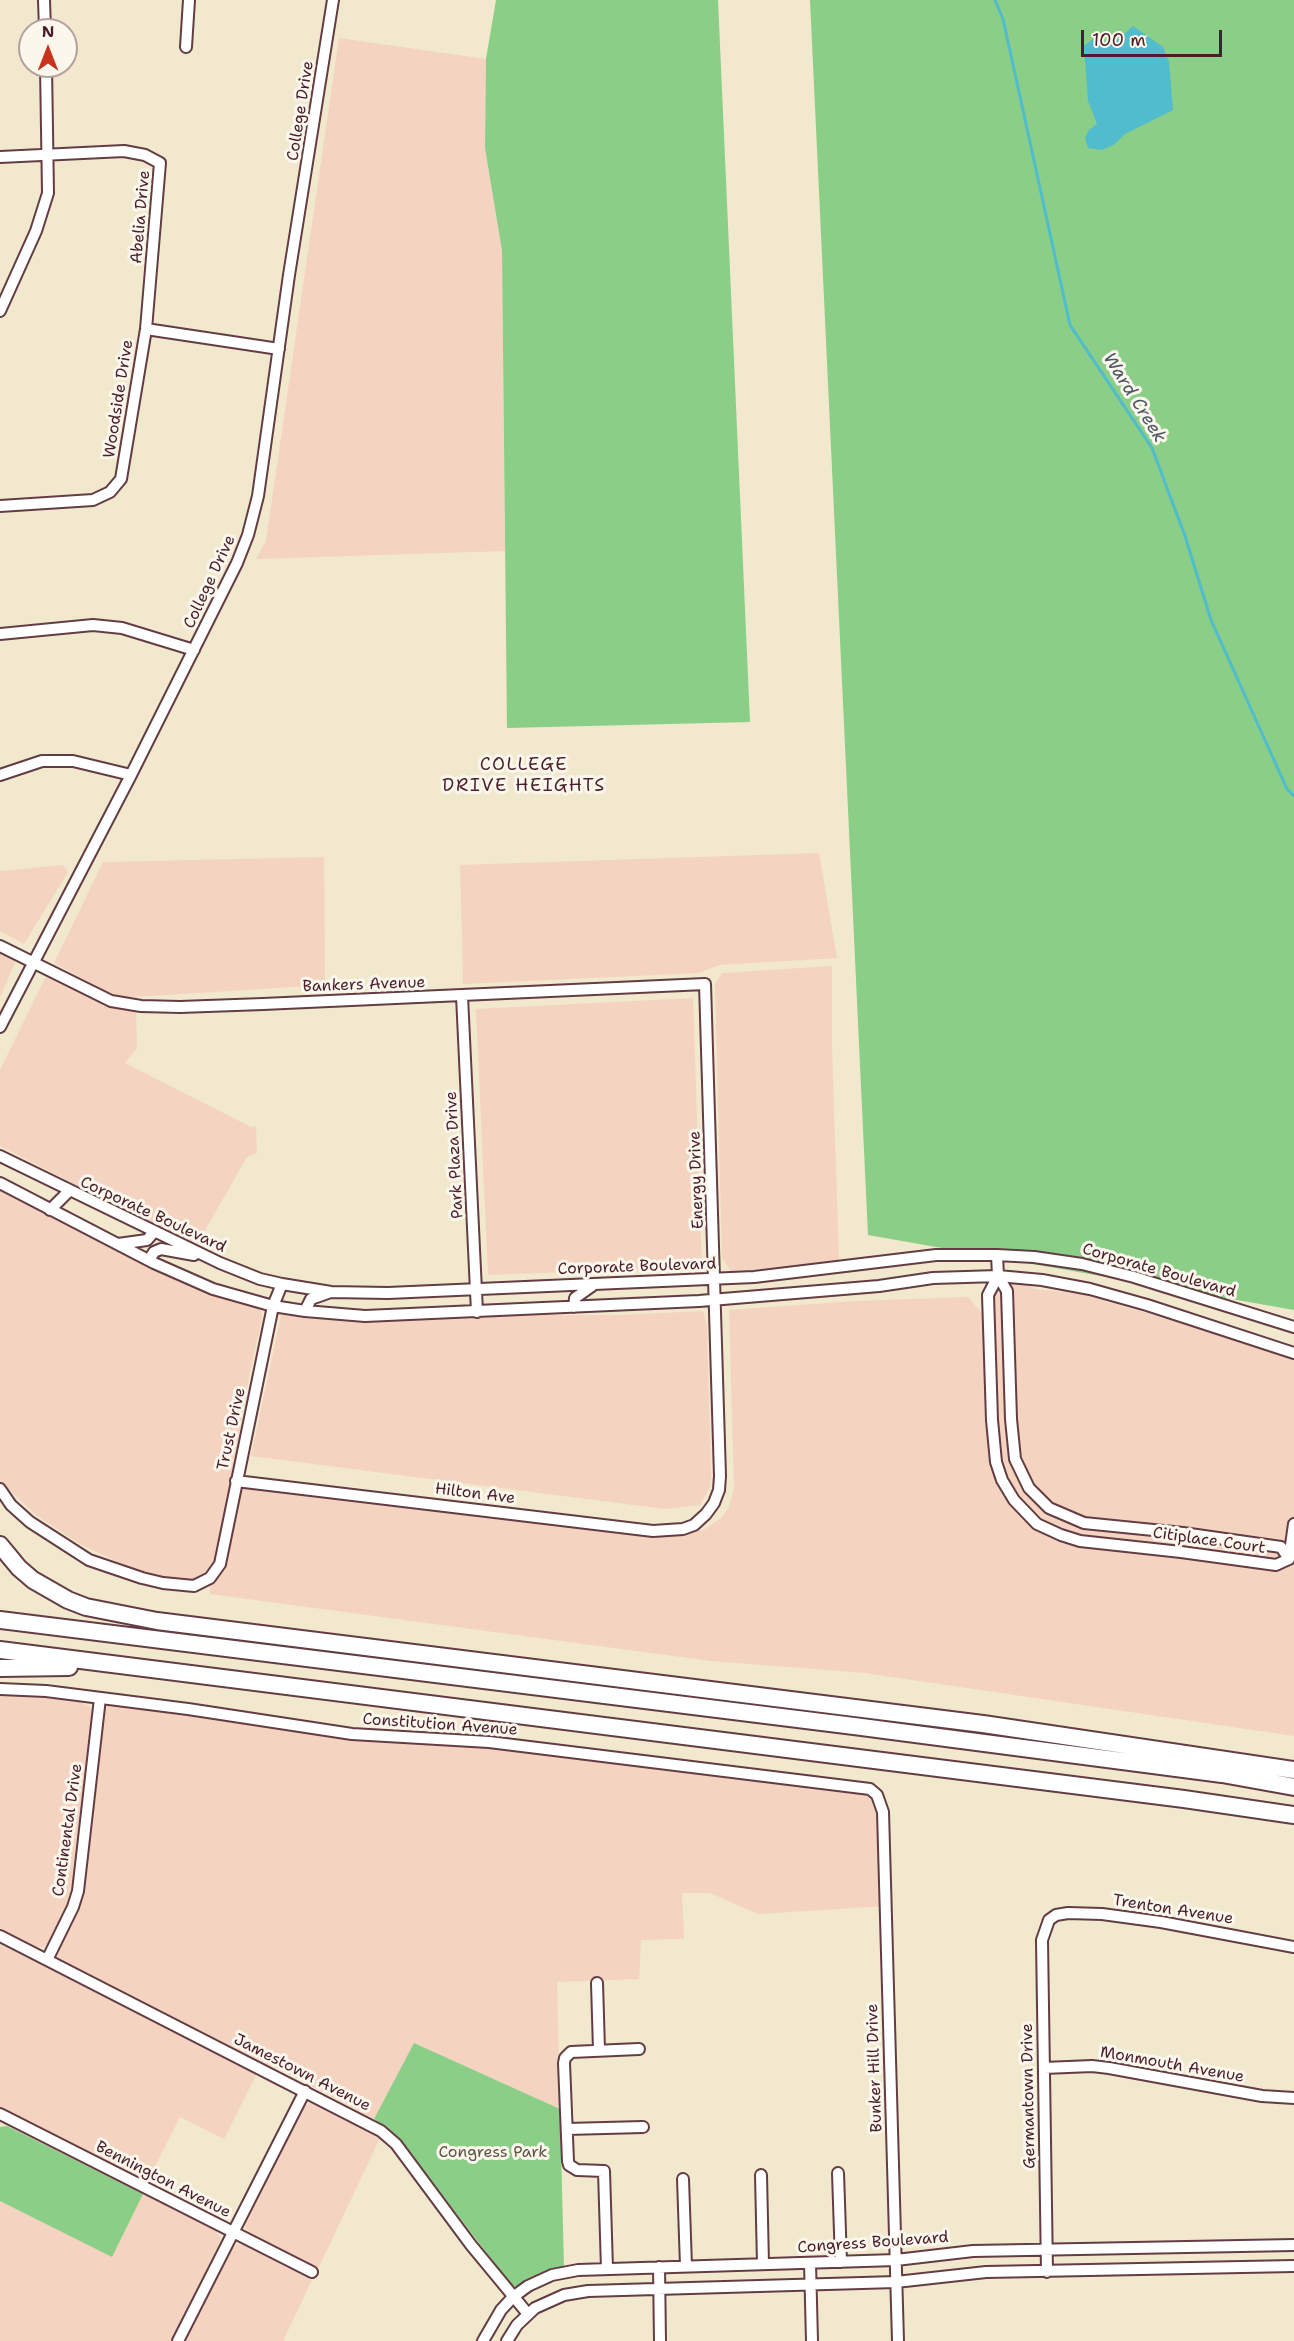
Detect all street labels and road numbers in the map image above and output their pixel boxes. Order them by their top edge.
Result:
street label: College Drive [284,60,318,162]
street label: Abelia Drive [127,170,155,264]
street label: Woodside Drive [100,338,138,460]
street label: College Drive [180,532,240,632]
street label: Bankers Avenue [302,973,426,997]
street label: Park Plaza Drive [442,1091,468,1219]
street label: Energy Drive [686,1130,708,1230]
street label: Corporate Boulevard [77,1173,229,1257]
street label: Corporate Boulevard [1080,1240,1238,1302]
street label: Corporate Boulevard [557,1255,717,1279]
street label: Trust Drive [214,1386,250,1472]
street label: Hilton Ave [434,1480,516,1508]
street label: Citiplace Court [1152,1524,1266,1558]
street label: Constitution Avenue [362,1710,518,1740]
street label: Continental Drive [49,1762,87,1898]
street label: Trenton Avenue [1112,1891,1234,1929]
street label: Bunker Hill Drive [863,2003,887,2133]
street label: Germantown Drive [1018,2023,1040,2169]
street label: Jamestown Avenue [230,2030,374,2116]
street label: Monmouth Avenue [1099,2043,1245,2087]
street label: Bennington Avenue [92,2138,234,2222]
street label: Congress Boulevard [797,2228,949,2258]

